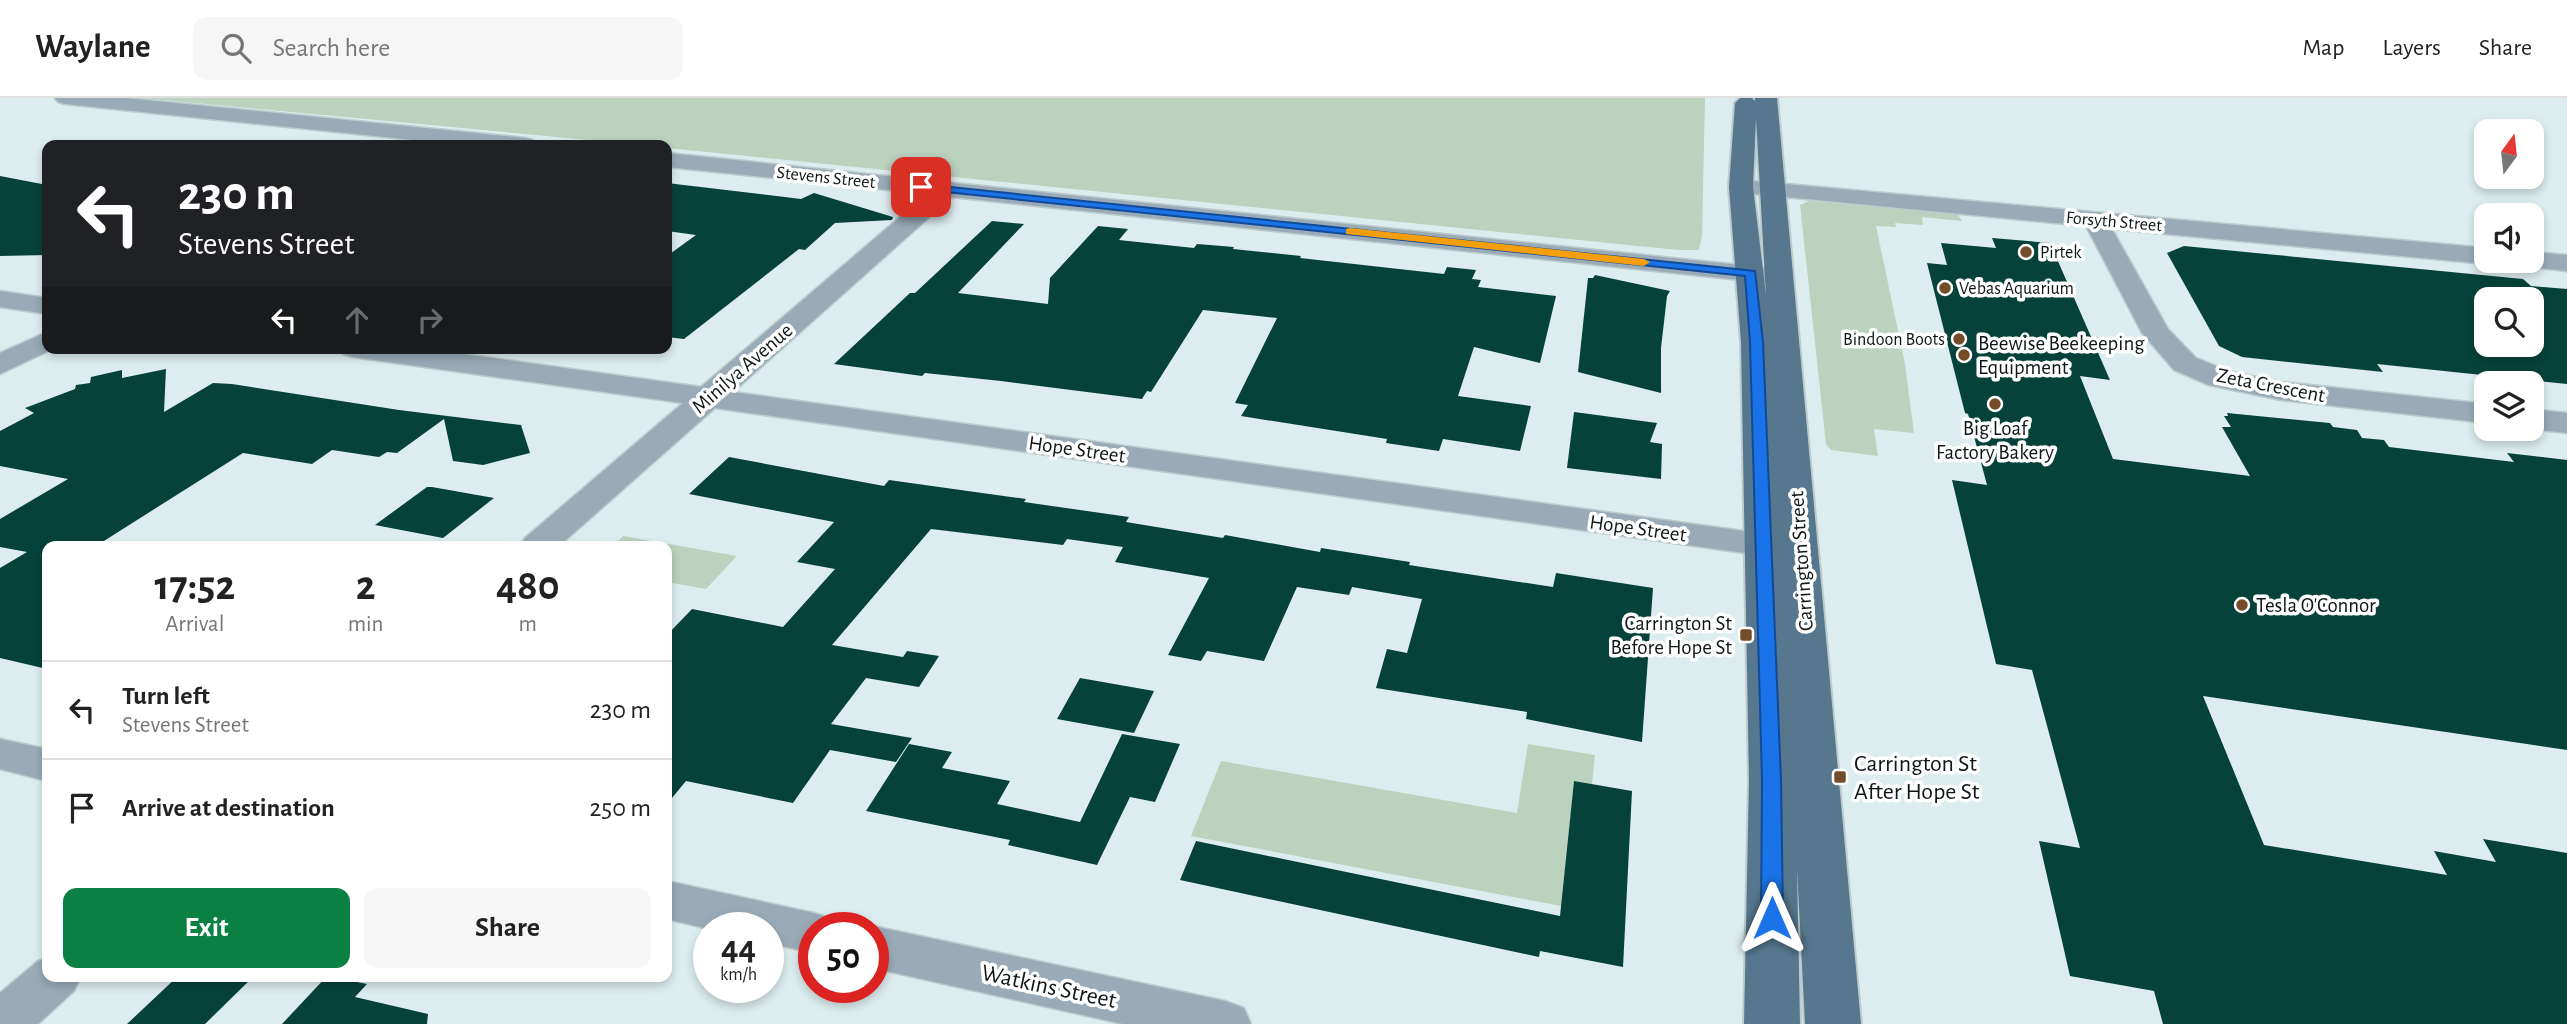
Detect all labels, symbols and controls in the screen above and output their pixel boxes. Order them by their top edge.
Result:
search box [193,17,683,80]
icon: search [217,29,255,67]
text: Waylane [35,31,151,64]
text: Search here [273,35,390,61]
text: Map [2302,36,2344,60]
text: Layers [2382,36,2441,60]
text: Share [2479,36,2532,60]
north arrow [2474,119,2544,189]
map controls [2474,119,2544,441]
pin [891,157,951,217]
street label: Stevens Street [776,164,876,192]
icon: left [63,168,154,259]
icon: arrive [902,168,940,206]
text: 230 m [178,170,295,219]
button: sound [2474,203,2544,273]
street label: Forsyth Street [2065,209,2163,235]
text: Stevens Street [178,228,354,260]
marker: Pirtek [2018,244,2034,260]
place label: Pirtek [2040,244,2082,262]
marker: Vebas Aquarium [1937,280,1953,296]
place label: Vebas Aquarium [1959,280,2074,298]
button: search [2474,287,2544,357]
icon: left [265,301,303,339]
icon: ahead [338,301,376,339]
icon: right [411,301,449,339]
street label: Minilya Avenue [688,319,797,418]
place label: Bindoon Boots [1843,331,1945,349]
marker: Bindoon Boots [1951,331,1967,347]
place label: Beewise Beekeeping Equipment [1978,333,2145,378]
marker: Beewise Beekeeping Equipment [1956,347,1972,363]
street label: Zeta Crescent [2215,365,2327,406]
button: layers [2474,371,2544,441]
marker: Big Loaf Factory Bakery [1987,396,2003,412]
place label: Big Loaf Factory Bakery [1936,418,2054,463]
street label: Hope Street [1027,432,1127,467]
street label: Carrington Street [1786,490,1817,632]
street label: Hope Street [1588,511,1688,546]
text: 17:52 [154,565,235,607]
text: 2 [356,565,375,607]
text: 480 [496,565,560,607]
place label: Tesla O'Connor [2256,595,2376,616]
marker: Tesla O'Connor [2234,597,2250,613]
text: Arrival [165,613,224,636]
text: min [348,613,383,636]
text: m [519,613,537,636]
place label: Carrington St Before Hope St [1611,613,1732,658]
marker: Carrington St Before Hope St [1738,627,1754,643]
text: Turn left [122,683,210,709]
icon: left [63,691,101,729]
text: 230 m [590,697,651,723]
text: Stevens Street [122,714,249,737]
place label: Carrington St After Hope St [1854,752,1980,804]
marker: Carrington St After Hope St [1832,769,1848,785]
icon: arrive [63,789,101,827]
text: Arrive at destination [122,795,335,821]
text: 250 m [589,795,651,821]
position arrow [1735,881,1809,955]
button: Exit [63,888,350,968]
button: Share [364,888,651,968]
speed limit sign: 50 [798,912,889,1003]
text: 44 [721,931,756,966]
street label: Watkins Street [979,961,1119,1013]
text: km/h [720,966,757,984]

